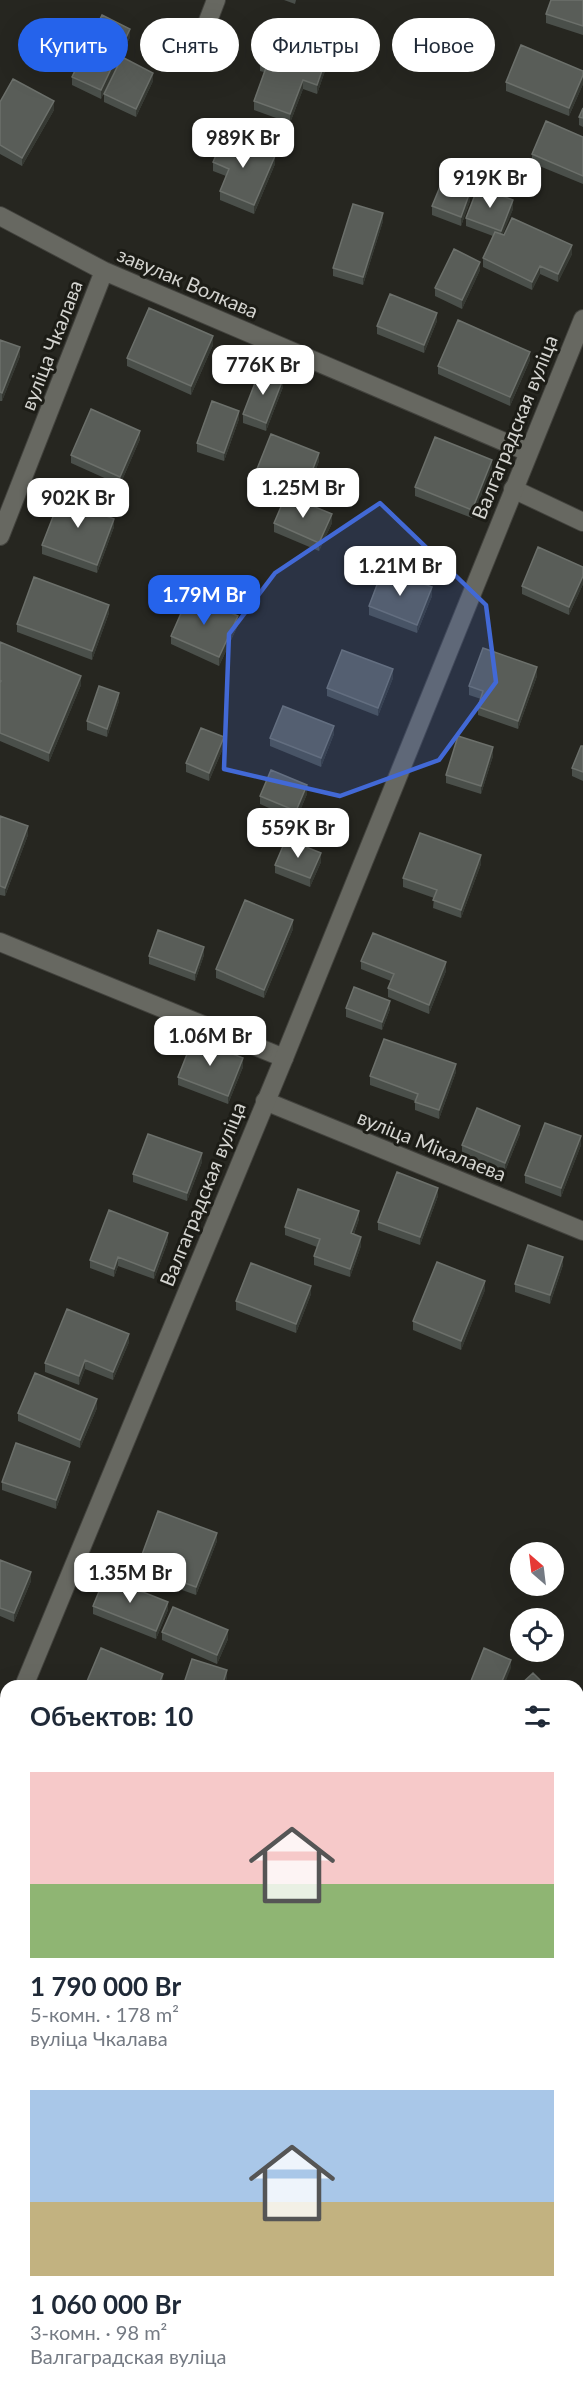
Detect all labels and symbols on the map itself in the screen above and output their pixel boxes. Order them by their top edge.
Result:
pin: 989K Br [188,118,298,169]
pin: 919K Br [435,158,545,209]
street label: завулак Волкава [114,241,262,323]
street label: вуліца Чкалава [15,276,87,414]
street label: Валгаградская вуліца [466,331,562,523]
pin: 776K Br [208,345,318,396]
pin: 1.25M Br [241,468,365,519]
pin: 902K Br [23,478,133,529]
pin: 1.21M Br [338,546,462,597]
pin: 1.79M Br [142,575,266,626]
pin: 559K Br [243,808,353,859]
pin: 1.06M Br [148,1016,272,1067]
street label: Валгаградская вуліца [154,1098,250,1290]
street label: вуліца Мікалаева [354,1104,510,1186]
north arrow [510,1542,564,1596]
pin: 1.35M Br [68,1553,192,1604]

